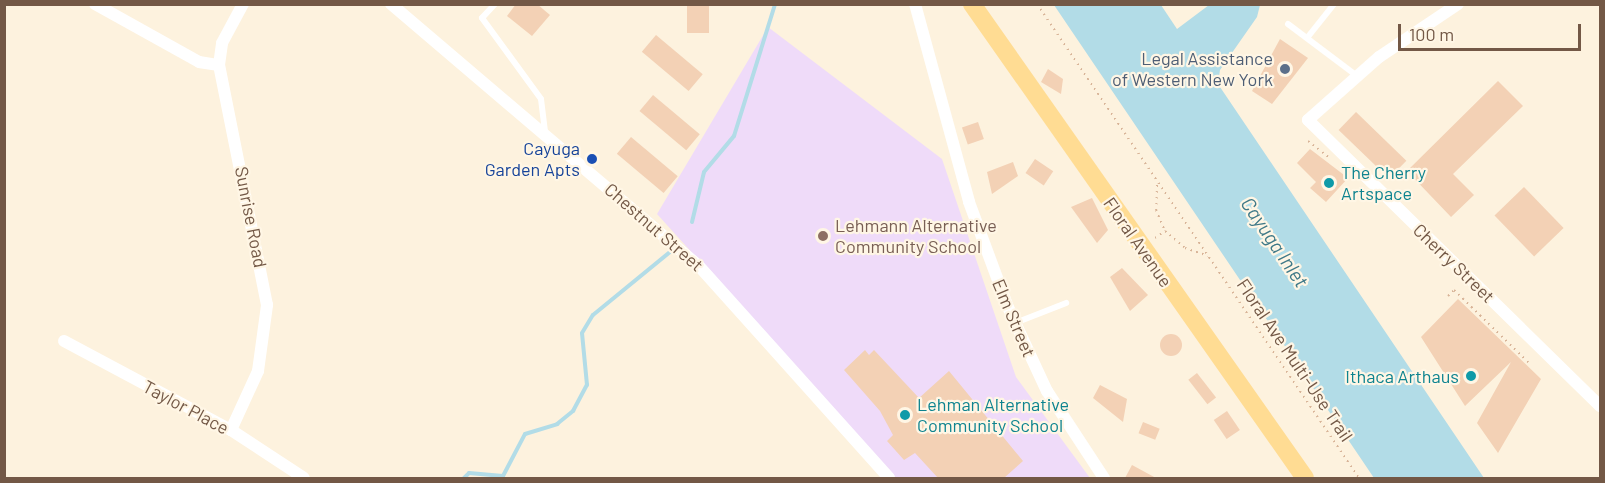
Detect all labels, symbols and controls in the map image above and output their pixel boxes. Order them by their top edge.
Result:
scale bar [1401,12,1584,50]
text: 100 m [1409,23,1454,45]
place label: Legal Assistance of Western New York [1112,48,1273,90]
marker: Legal Assistance of Western New York [1278,62,1292,76]
place label: Cayuga Garden Apts [485,138,580,180]
marker: Cayuga Garden Apts [585,152,599,166]
place label: The Cherry Artspace [1341,162,1426,204]
street label: Sunrise Road [231,165,271,269]
marker: The Cherry Artspace [1322,176,1336,190]
street label: Chestnut Street [600,178,708,276]
water label: Cayuga Inlet [1236,192,1314,292]
street label: Floral Avenue [1099,193,1177,291]
place label: Lehmann Alternative Community School [835,215,997,258]
street label: Cherry Street [1409,219,1499,307]
marker: Lehmann Alternative Community School [816,229,830,243]
street label: Floral Ave Multi-Use Trail [1232,275,1358,445]
street label: Elm Street [988,276,1040,360]
place label: Ithaca Arthaus [1345,365,1459,387]
marker: Ithaca Arthaus [1464,369,1478,383]
street label: Taylor Place [139,375,233,439]
place label: Lehman Alternative Community School [917,394,1069,436]
marker: Lehman Alternative Community School [898,408,912,422]

